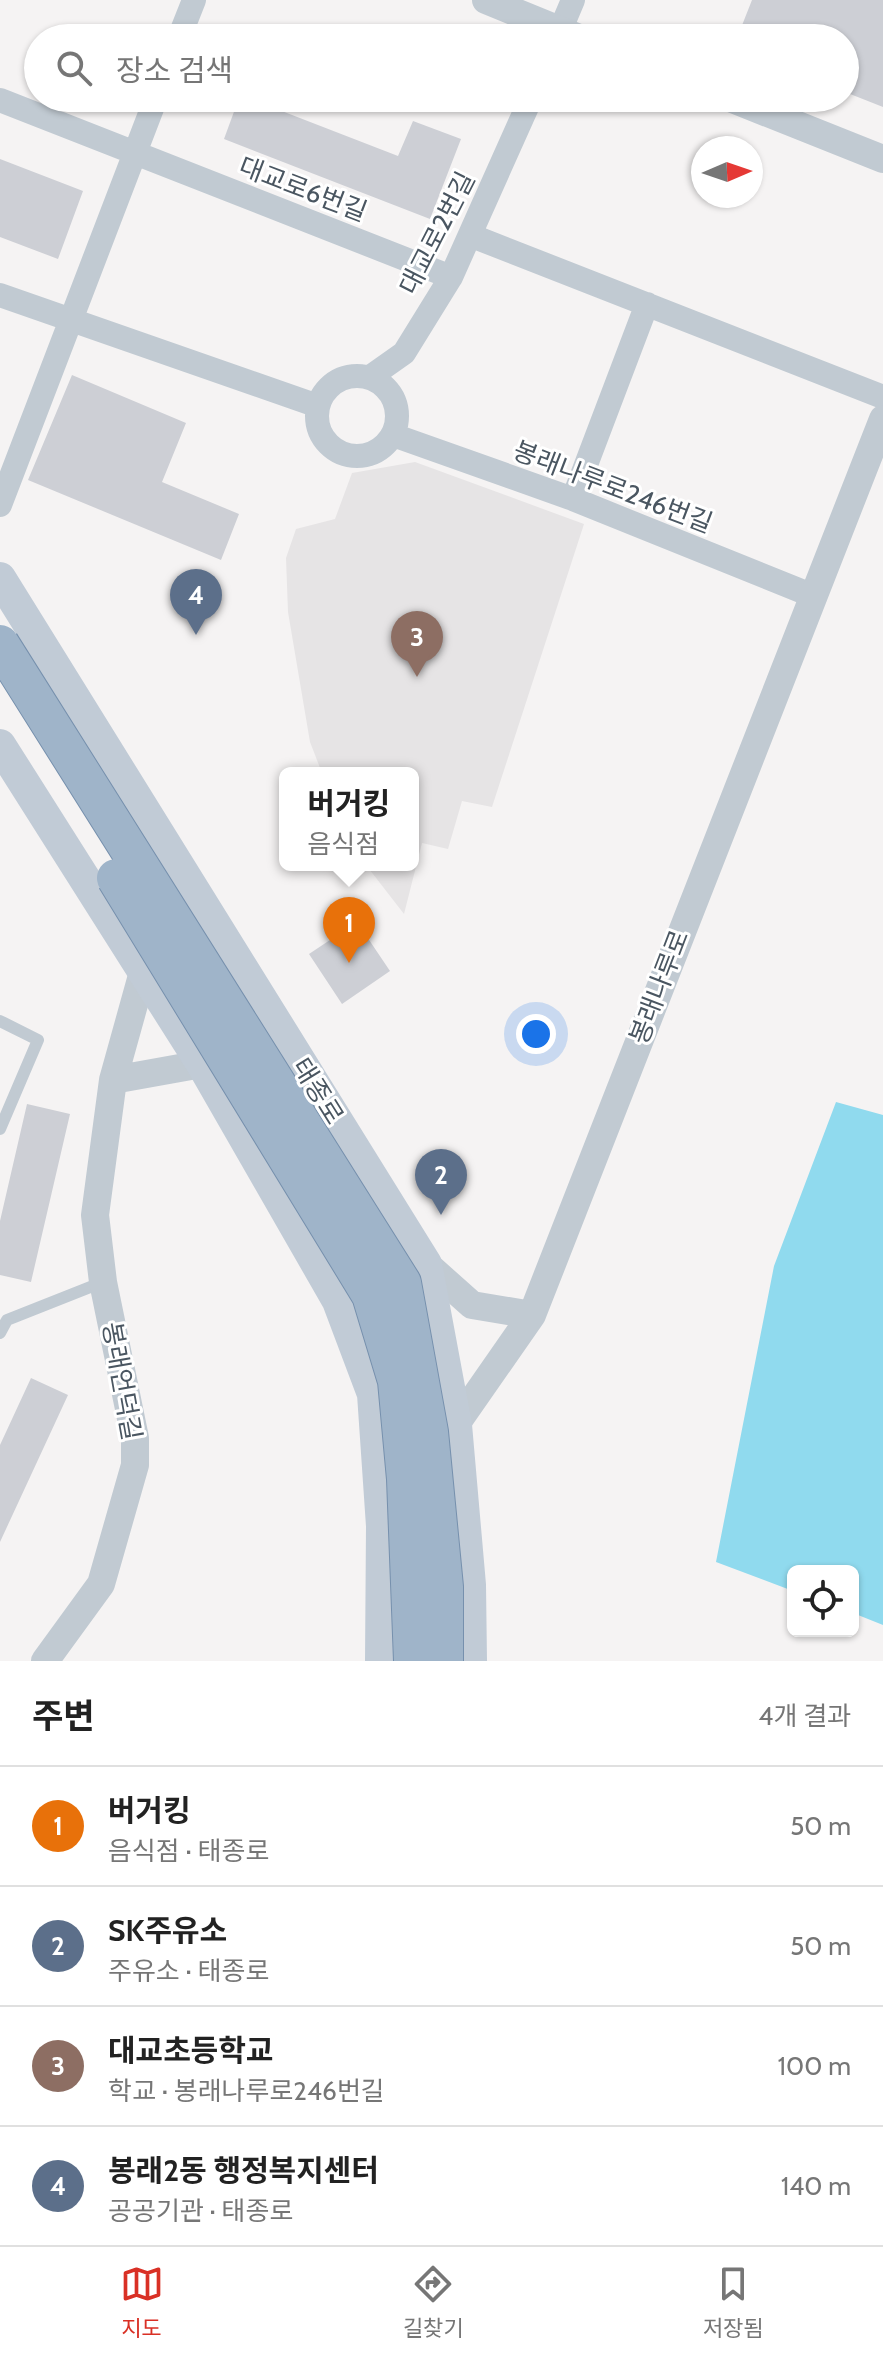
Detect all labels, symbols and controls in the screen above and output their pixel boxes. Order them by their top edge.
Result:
search box [24,24,859,112]
icon: search [52,46,96,90]
text: 장소 검색 [116,52,233,89]
north arrow [691,136,763,208]
street label: 대교로6번길 [235,150,371,228]
street label: 대교로2번길 [393,166,481,300]
street label: 봉래나루로246번길 [509,434,717,540]
pin: 4 [170,569,222,635]
pin: 3 [391,611,443,677]
popup [279,767,419,871]
text: 버거킹 [308,785,390,822]
text: 음식점 [308,828,379,860]
pin: 1 [323,897,375,963]
street label: 봉래나루로 [623,925,695,1049]
your location [516,1014,556,1054]
street label: 태종로 [285,1052,351,1130]
pin: 2 [415,1149,467,1215]
street label: 봉래언덕길 [96,1319,148,1443]
map controls [787,1565,859,1637]
button: locate [787,1565,859,1637]
text: 주변 [32,1695,95,1737]
text: 4개 결과 [758,1700,851,1732]
text: 버거킹 [108,1792,191,1829]
text: 1 [53,1810,63,1842]
text: 50 m [790,1810,851,1842]
text: 음식점 · 태종로 [108,1835,269,1867]
text: SK주유소 [108,1912,227,1949]
text: 2 [51,1930,65,1962]
text: 50 m [790,1930,851,1962]
text: 주유소 · 태종로 [108,1955,269,1987]
text: 대교초등학교 [108,2032,274,2069]
text: 3 [51,2050,65,2082]
text: 100 m [778,2050,851,2082]
text: 학교 · 봉래나루로246번길 [108,2075,385,2107]
text: 봉래2동 행정복지센터 [108,2152,379,2189]
text: 4 [50,2170,66,2202]
text: 140 m [781,2170,851,2202]
text: 공공기관 · 태종로 [108,2195,293,2227]
tab: 지도 [120,2262,164,2342]
tab: 길찾기 [403,2262,463,2342]
tab: 저장됨 [703,2262,763,2342]

